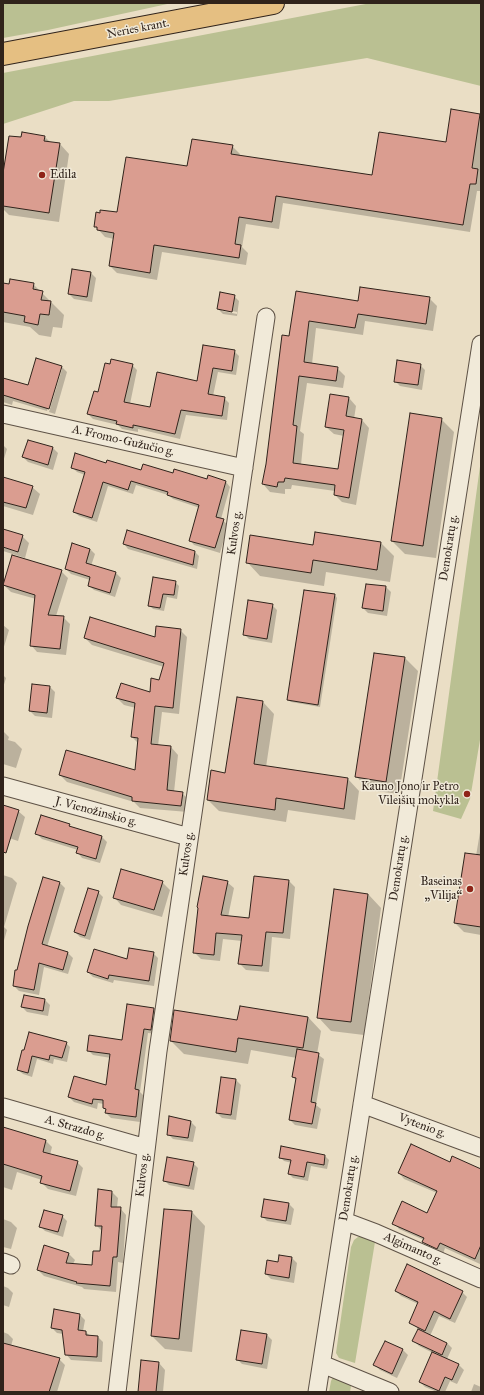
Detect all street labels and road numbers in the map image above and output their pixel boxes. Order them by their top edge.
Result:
street label: Neries krant. [106,16,170,42]
street label: A. Fromo-Gužučio g. [70,422,176,460]
street label: Kulvos g. [225,510,245,556]
street label: Demokratų g. [437,514,461,582]
street label: J. Vienožinskio g. [54,794,138,830]
street label: Kulvos g. [177,831,197,877]
street label: Demokratų g. [387,834,411,902]
street label: Vytenio g. [396,1111,448,1141]
street label: A. Strazdo g. [43,1112,107,1144]
street label: Kulvos g. [133,1152,153,1198]
street label: Demokratų g. [337,1154,361,1222]
street label: Algimanto g. [381,1230,445,1268]

